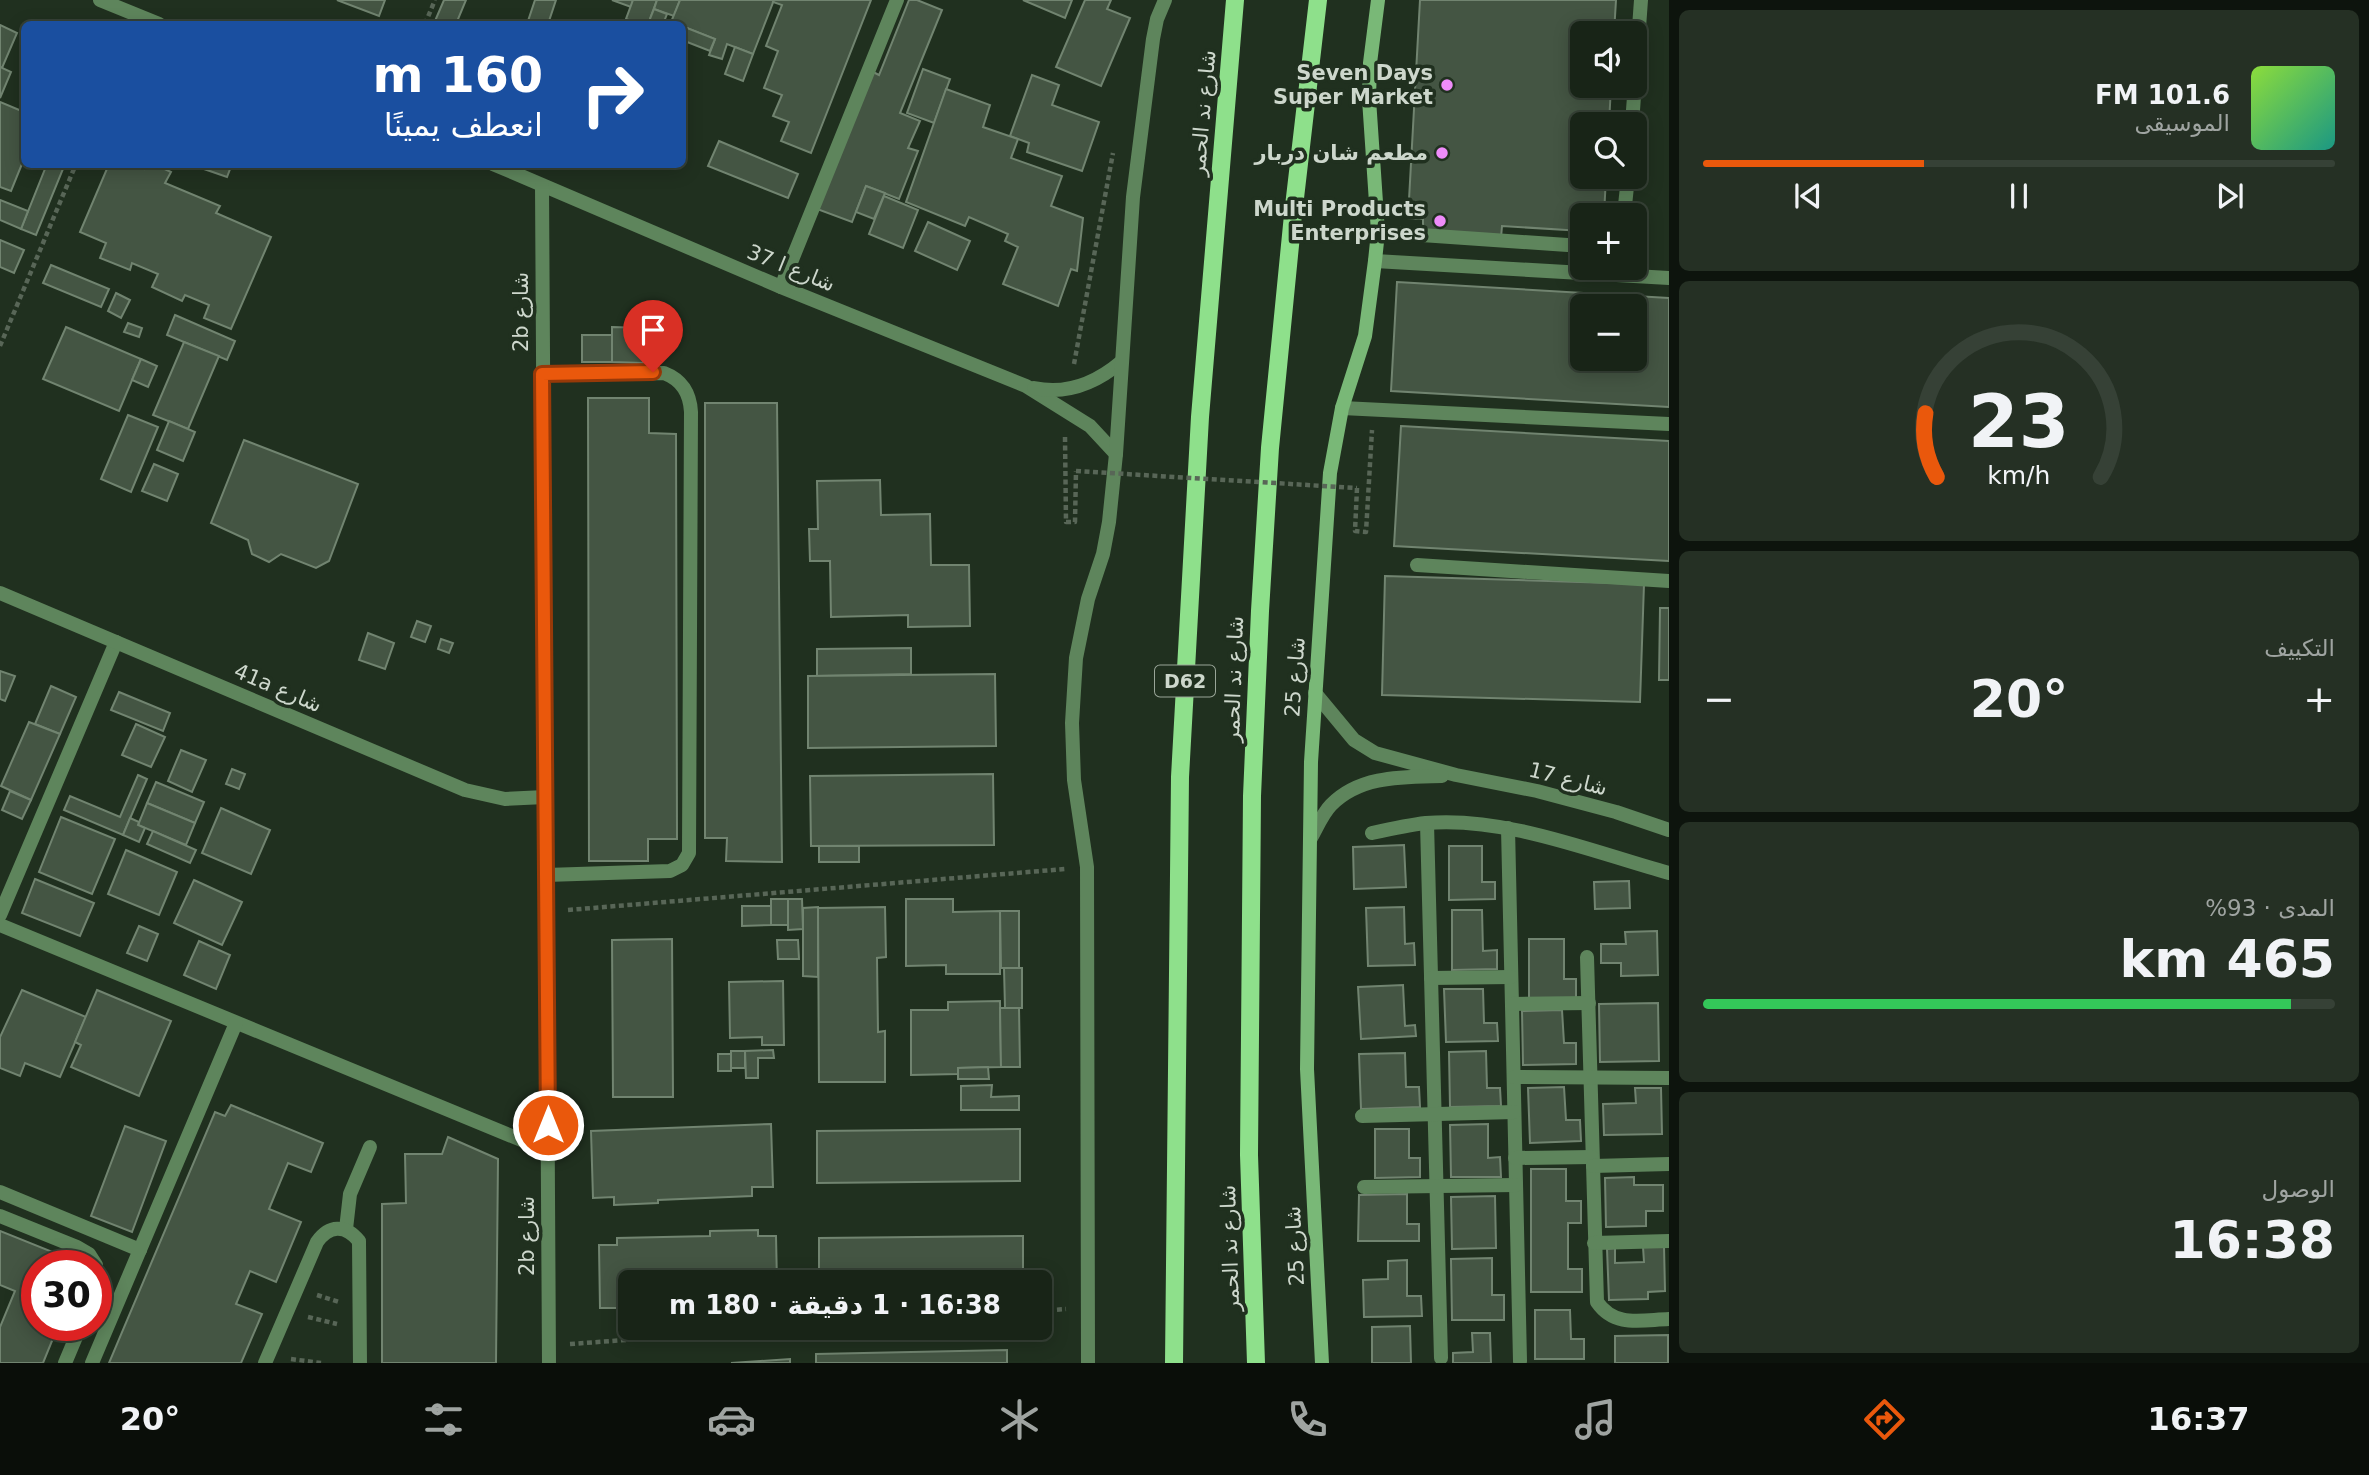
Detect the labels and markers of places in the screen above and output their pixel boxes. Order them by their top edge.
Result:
place label: Seven Days Super Market [1273,61,1433,109]
marker: Seven Days Super Market [1439,77,1455,93]
place label: مطعم شان دربار [1253,141,1428,165]
marker: مطعم شان دربار [1434,145,1450,161]
place label: Multi Products Enterprises [1253,197,1426,245]
marker: Multi Products Enterprises [1432,213,1448,229]
pin [623,300,683,372]

